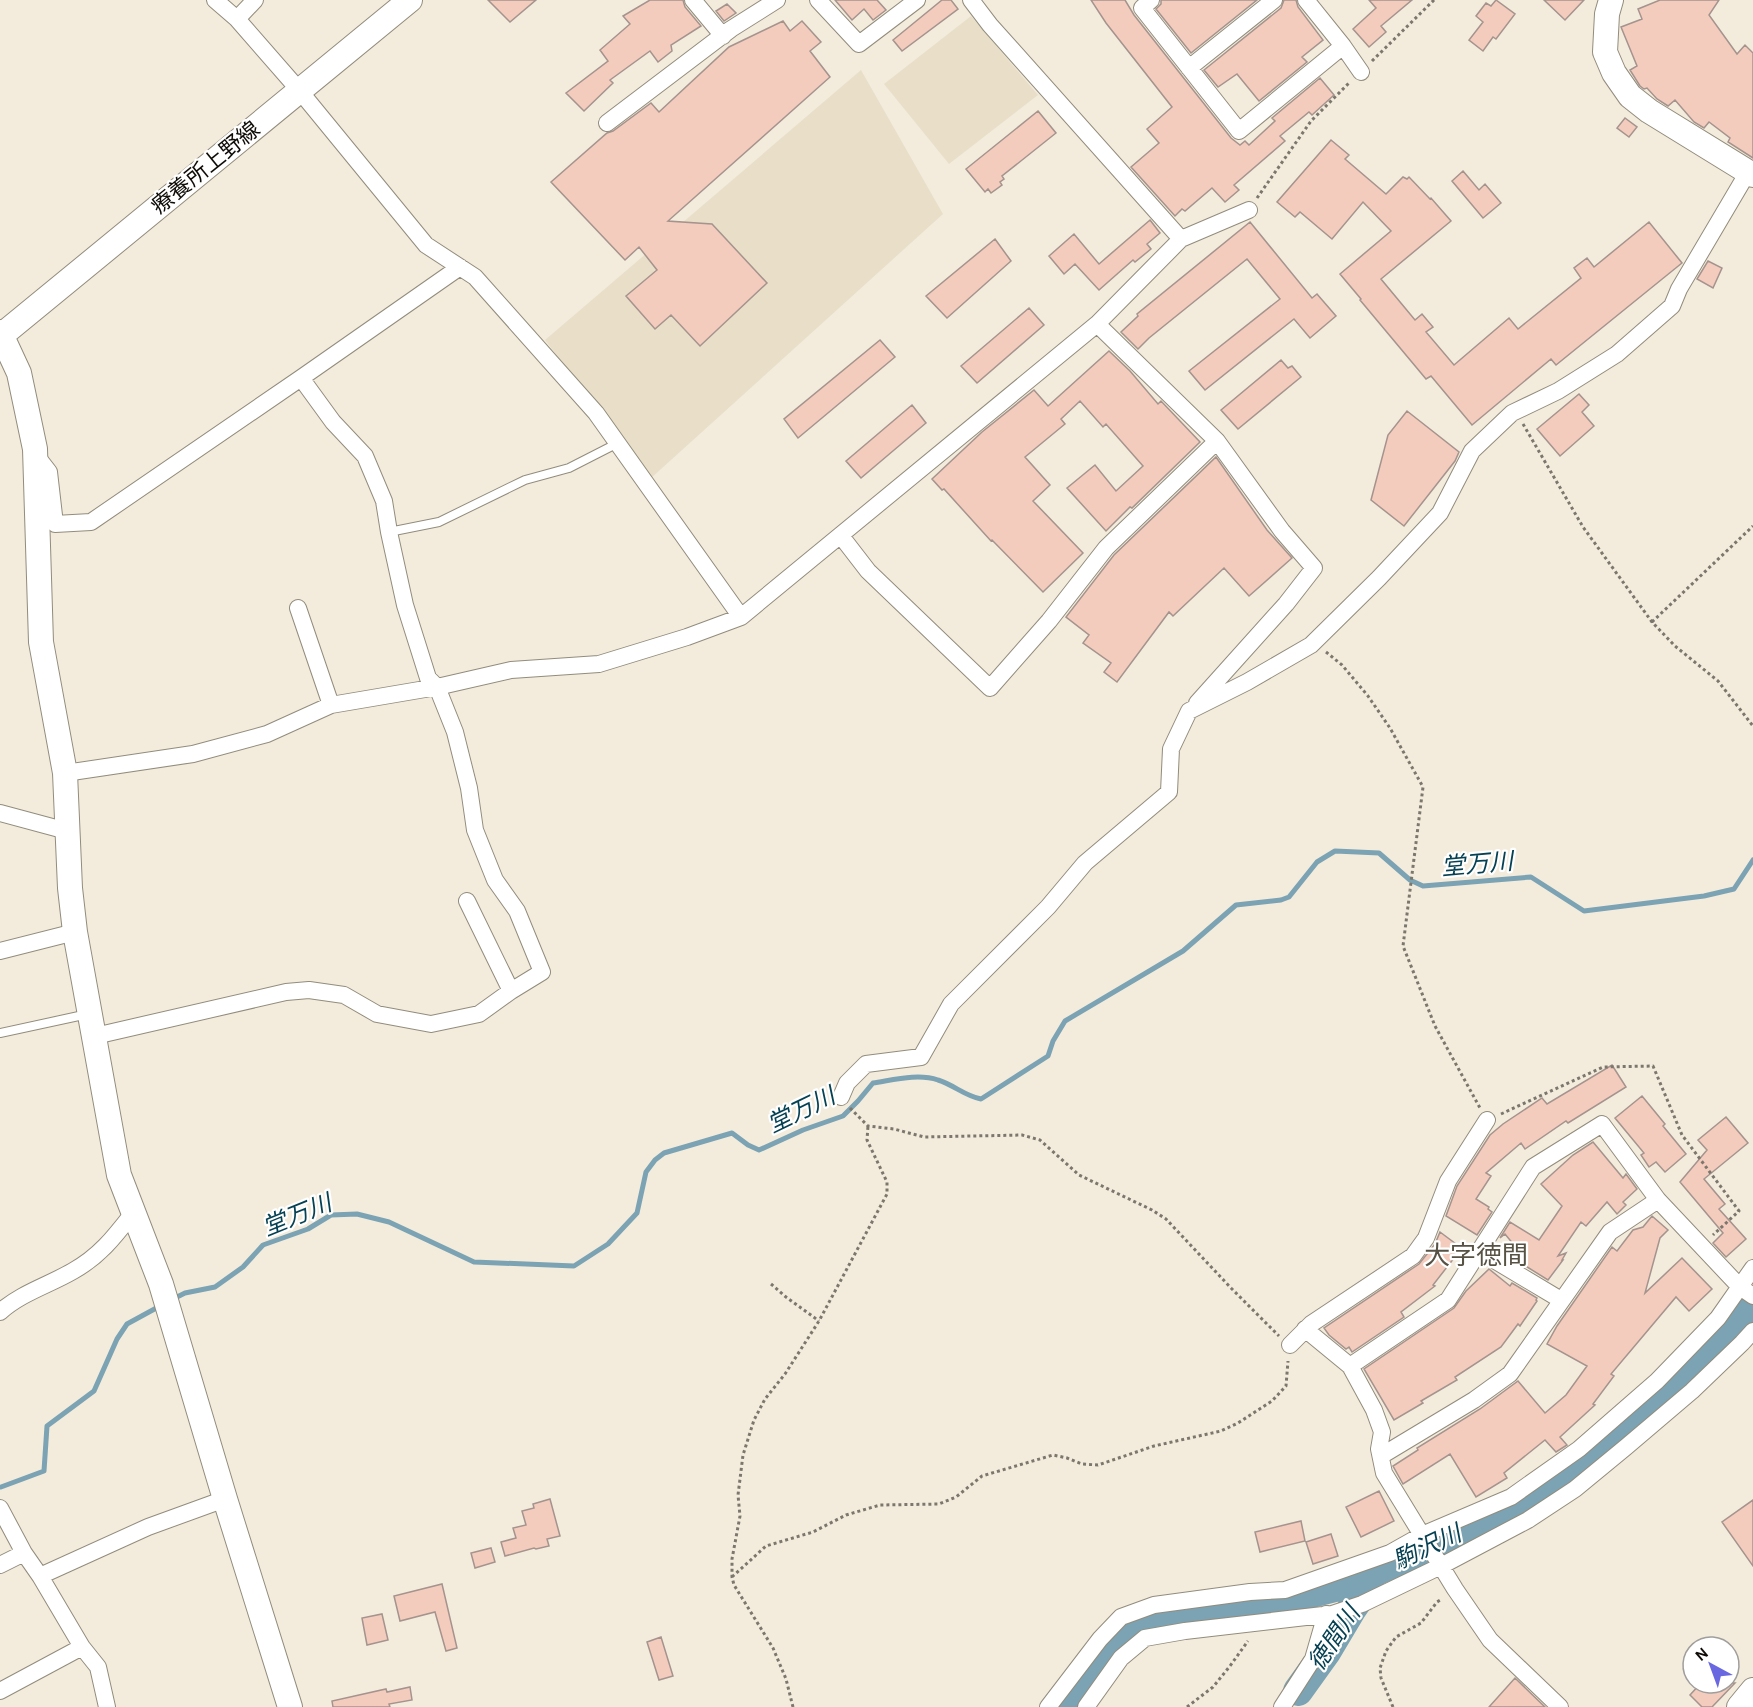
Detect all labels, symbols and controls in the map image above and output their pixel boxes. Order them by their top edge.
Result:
street label: 療養所上野線 [146,116,265,219]
water label: 堂万川 [1440,847,1517,881]
water label: 堂万川 [763,1080,842,1138]
water label: 堂万川 [258,1187,338,1241]
district label: 大字徳間 [1424,1240,1528,1271]
water label: 駒沢川 [1388,1518,1468,1575]
water label: 徳間川 [1302,1598,1367,1676]
north arrow [1681,1635,1741,1695]
text: N [1691,1643,1712,1665]

